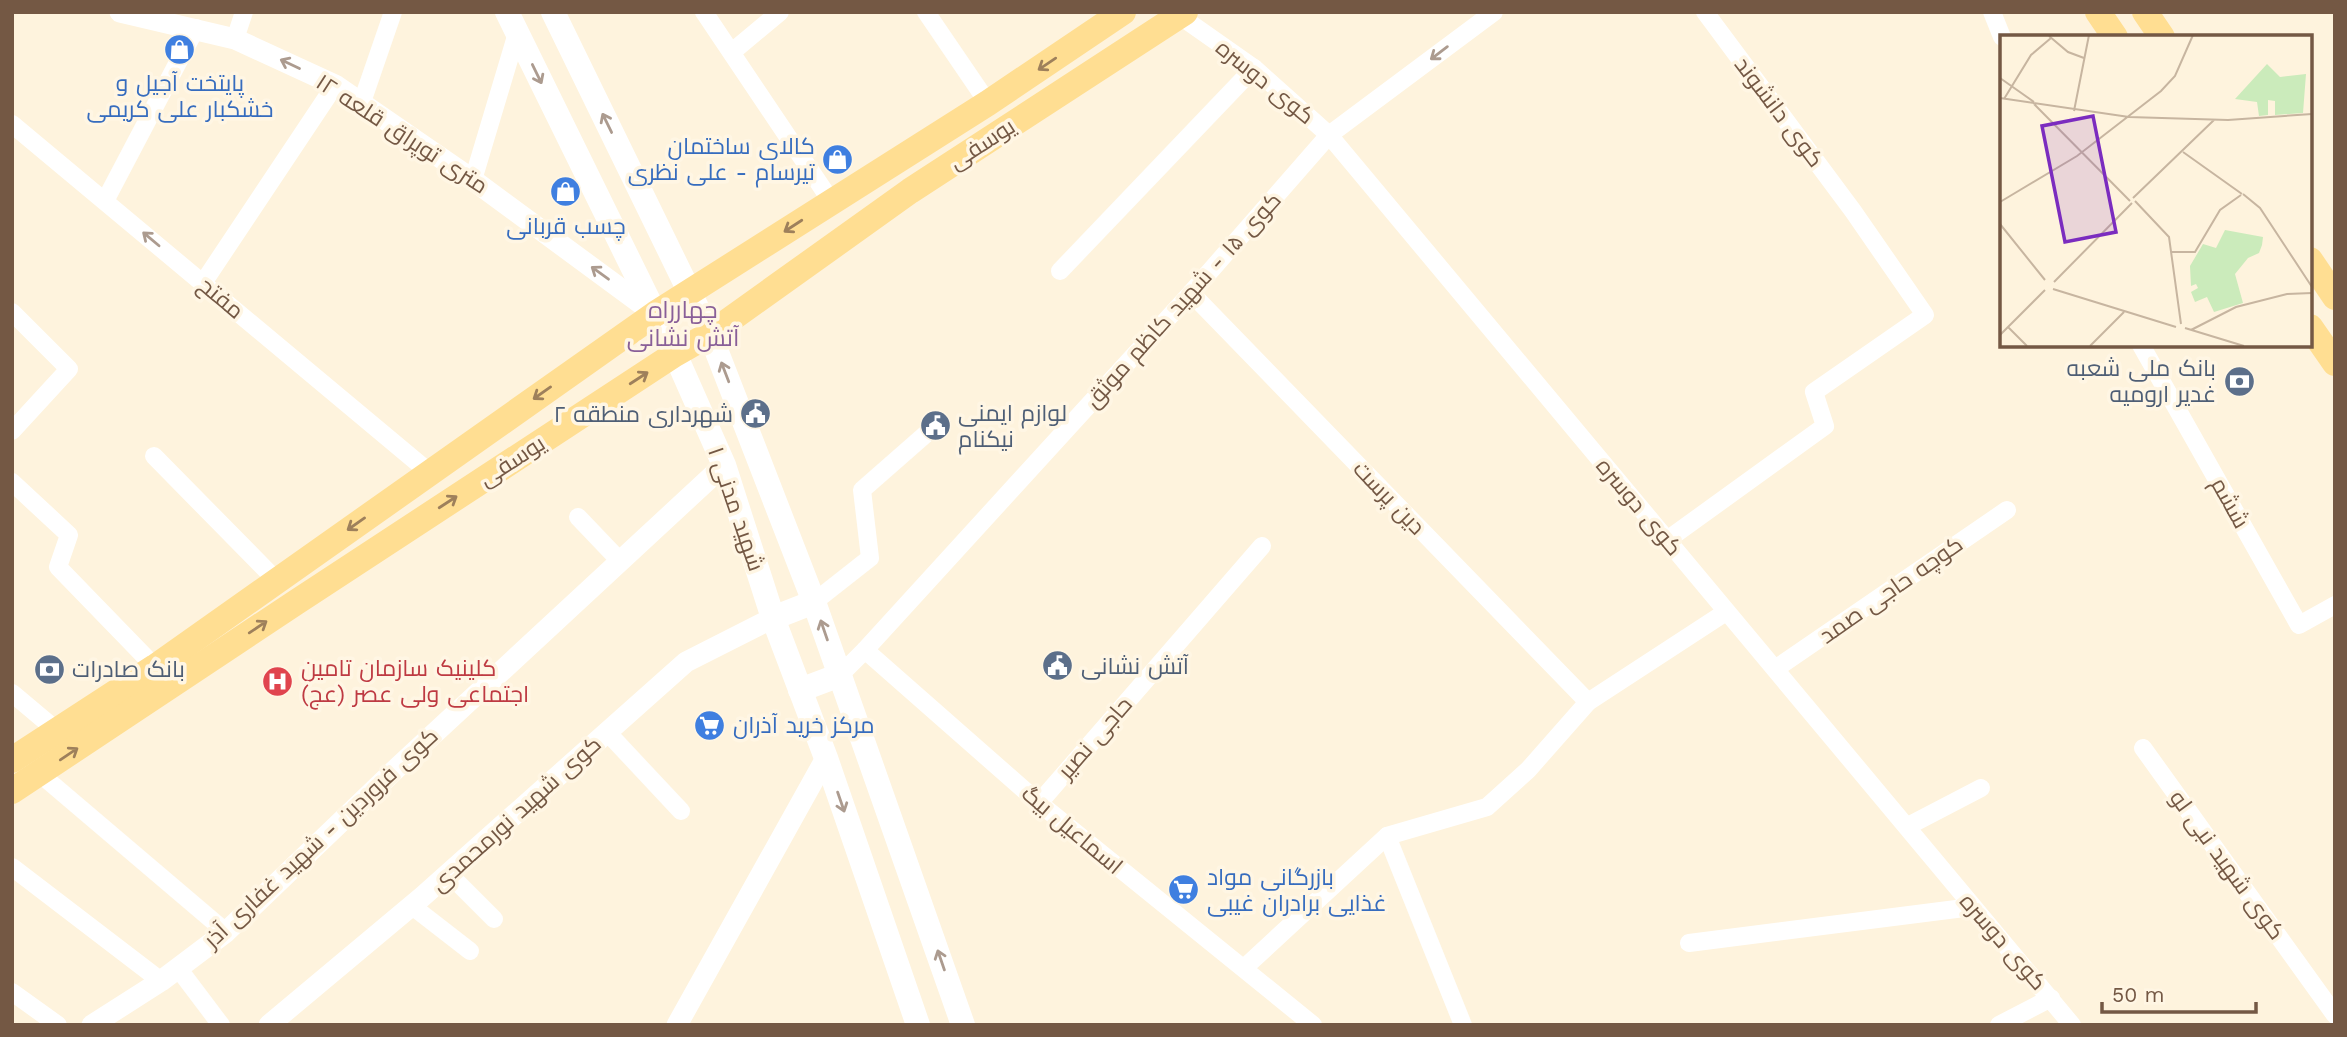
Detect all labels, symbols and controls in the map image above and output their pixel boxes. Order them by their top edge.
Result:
shop icon: پایتخت آجیل و خشکبار علی کریمی [163,32,197,66]
street label: کوی دوسره [1210,34,1320,130]
inset map [2000,35,2312,346]
one-way arrow [1430,46,1449,61]
street label: کوی دانشوند [1729,52,1829,172]
one-way arrow [280,57,301,71]
one-way arrow [1037,58,1057,72]
one-way arrow [531,63,544,84]
street label: ۱۲ متری توپراق قلعه [311,68,493,200]
place label: پایتخت آجیل و خشکبار علی کریمی [86,70,274,123]
one-way arrow [599,113,613,134]
street label: یوسفی [944,113,1020,175]
place label: کالای ساختمان تیرسام - علی نظری [628,133,815,188]
shop icon: کالای ساختمان تیرسام - علی نظری [821,142,855,176]
shop icon: چسب قربانی [549,175,583,209]
street label: کوی ۱۵ - شهید کاظم موثق [1079,187,1288,415]
place label: چسب قربانی [506,213,626,241]
one-way arrow [783,219,803,233]
one-way arrow [142,231,160,247]
one-way arrow [591,266,610,281]
street label: مفتح [192,271,249,326]
district label: چهارراه آتش نشانی [627,296,740,352]
place label: بانک ملی شعبه غدیر ارومیه [2067,355,2216,408]
one-way arrow [718,362,731,384]
bank icon: بانک ملی شعبه غدیر ارومیه [2222,364,2256,398]
one-way arrow [629,371,648,385]
one-way arrow [533,386,552,400]
public building icon: شهرداری منطقه ۲ [739,397,773,431]
place label: لوازم ایمنی نیکنام [958,400,1067,455]
place label: شهرداری منطقه ۲ [553,401,733,428]
public building icon: لوازم ایمنی نیکنام [918,409,952,443]
street label: یوسفی [474,430,550,492]
street label: شهید مدنی ۱ [702,443,770,575]
street label: کوی دوسره [1590,453,1688,561]
street label: دین پرست [1347,456,1431,541]
street label: ششم [2203,473,2255,534]
one-way arrow [438,495,458,509]
one-way arrow [347,517,366,531]
street label: کوچه حاجی صمد [1814,531,1968,650]
one-way arrow [248,620,267,634]
one-way arrow [817,620,829,642]
public building icon: آتش نشانی [1041,649,1075,683]
bank icon: بانک صادرات [32,652,66,686]
place label: آتش نشانی [1081,653,1189,680]
place label: کلینیک سازمان تامین اجتماعی ولی عصر (عج) [301,655,529,710]
place label: بانک صادرات [72,656,185,683]
hospital icon: کلینیک سازمان تامین اجتماعی ولی عصر (عج) [261,664,295,698]
street label: حاجی نصیر [1051,691,1138,786]
supermarket icon: مرکز خرید آذران [693,708,727,742]
place label: مرکز خرید آذران [733,712,875,739]
street label: کوی فروردین - شهید غفاری آذر [197,722,444,955]
street label: کوی شهید نورمحمدی [425,730,607,898]
one-way arrow [59,747,79,761]
street label: اسماعیل بیگ [1016,780,1128,880]
street label: کوی شهید نبی لو [2164,785,2290,945]
one-way arrow [836,791,848,813]
place label: بازرگانی مواد غذایی برادران غیبی [1207,864,1387,917]
supermarket icon: بازرگانی مواد غذایی برادران غیبی [1167,873,1201,907]
street label: کوی دوسره [1954,888,2052,996]
one-way arrow [933,950,946,972]
scale bar [2102,970,2256,1014]
text: 50 m [2112,982,2164,1007]

